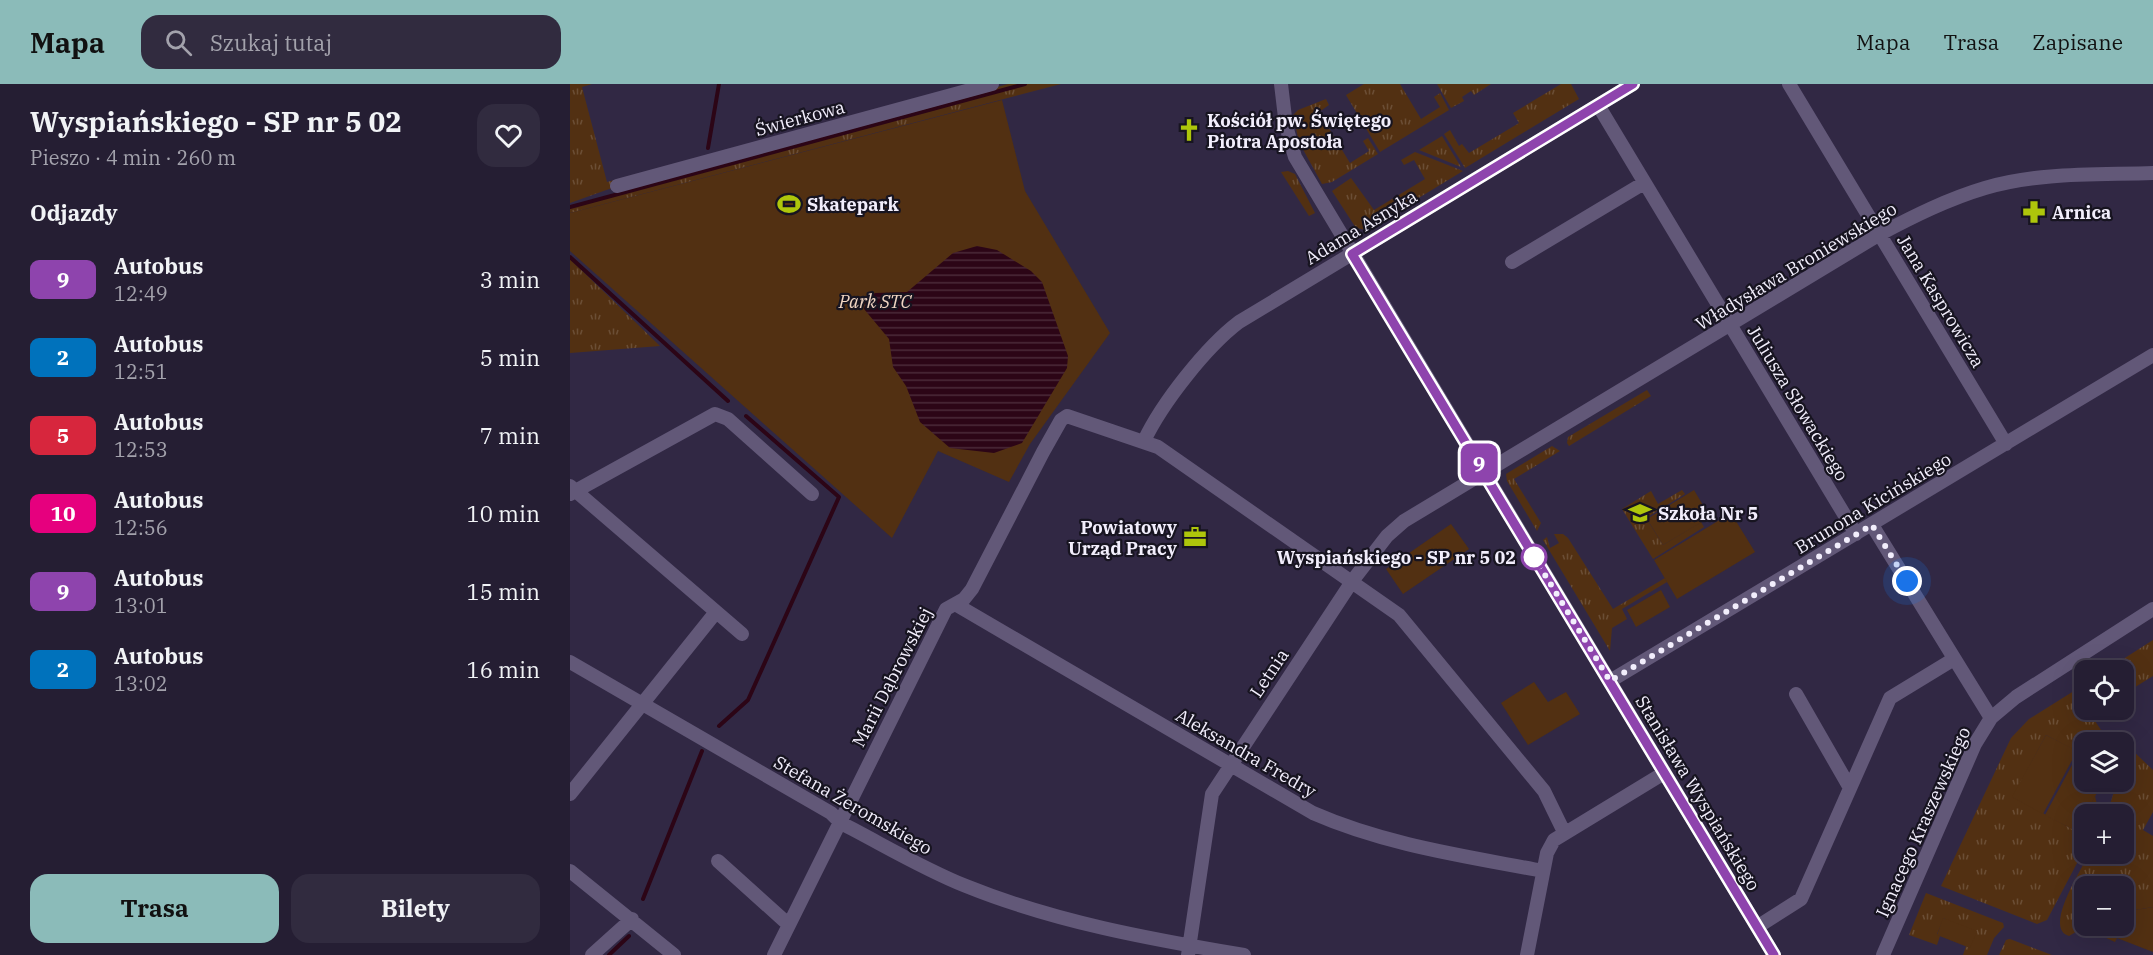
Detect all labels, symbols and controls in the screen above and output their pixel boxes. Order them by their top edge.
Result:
search box [141,15,561,69]
text: Mapa [30,24,105,61]
icon: search [162,26,195,59]
text: Szukaj tutaj [210,28,332,57]
text: Mapa [1856,28,1910,56]
text: Trasa [1943,28,1999,56]
text: Zapisane [2032,28,2123,56]
street label: Świerkowa [753,95,847,141]
text: Wyspiańskiego - SP nr 5 02 [30,103,402,140]
button: heart [477,104,540,167]
place label: Kościół pw. Świętego Piotra Apostoła [1207,109,1391,153]
church icon: Kościół pw. Świętego Piotra Apostoła [1176,117,1202,143]
text: Pieszo · 4 min · 260 m [30,144,236,171]
street label: Adama Asnyka [1301,184,1421,269]
sports icon: Skatepark [776,191,802,217]
place label: Skatepark [807,193,899,216]
street label: Władysława Broniewskiego [1691,197,1901,335]
text: Odjazdy [30,198,118,227]
pharmacy icon: Arnica [2021,199,2047,225]
place label: Arnica [2052,201,2111,224]
street label: Jana Kasprowicza [1892,230,1990,372]
text: Autobus [114,251,203,280]
text: 9 [57,265,69,293]
text: 3 min [480,265,540,294]
text: 12:49 [114,280,168,307]
park label: Park STC [838,290,913,313]
street label: Juliusza Słowackiego [1742,321,1854,485]
text: Autobus [114,329,203,358]
text: 2 [57,343,69,371]
text: 5 min [480,343,540,372]
text: 12:51 [114,358,168,385]
text: Autobus [114,407,203,436]
text: 5 [57,421,69,449]
text: 7 min [480,421,540,450]
text: 12:53 [114,436,168,463]
line badge: 9 [1460,444,1498,482]
street label: Brunona Kicińskiego [1791,447,1955,559]
text: 9 [1473,449,1485,477]
text: Autobus [114,485,203,514]
text: 10 [50,499,76,527]
text: 10 min [467,499,540,528]
school or university icon: Szkoła Nr 5 [1627,500,1653,526]
place label: Szkoła Nr 5 [1658,502,1758,525]
text: 12:56 [114,514,168,541]
place label: Powiatowy Urząd Pracy [1068,516,1178,560]
office icon: Powiatowy Urząd Pracy [1182,524,1208,550]
marker: Wyspiańskiego - SP nr 5 02 [1521,544,1547,570]
place label: Wyspiańskiego - SP nr 5 02 [1277,546,1516,569]
text: Autobus [114,563,203,592]
your location [1892,566,1922,596]
text: 9 [57,577,69,605]
text: 15 min [467,577,540,606]
text: 13:01 [114,592,168,619]
street label: Marii Dąbrowskiej [847,603,937,751]
text: Autobus [114,641,203,670]
street label: Letnia [1244,644,1294,702]
text: 2 [57,655,69,683]
text: 16 min [467,655,540,684]
map controls [2074,660,2134,936]
button: locate [2074,660,2134,720]
text: 13:02 [114,670,168,697]
street label: Stanisława Wyspiańskiego [1630,691,1766,895]
street label: Aleksandra Fredry [1172,703,1321,803]
street label: Ignacego Kraszewskiego [1871,723,1975,921]
button: layers [2074,732,2134,792]
street label: Stefana Żeromskiego [770,750,936,860]
button: + [2074,804,2134,864]
button: Trasa [30,874,279,943]
button: Bilety [291,874,540,943]
button: − [2074,876,2134,936]

